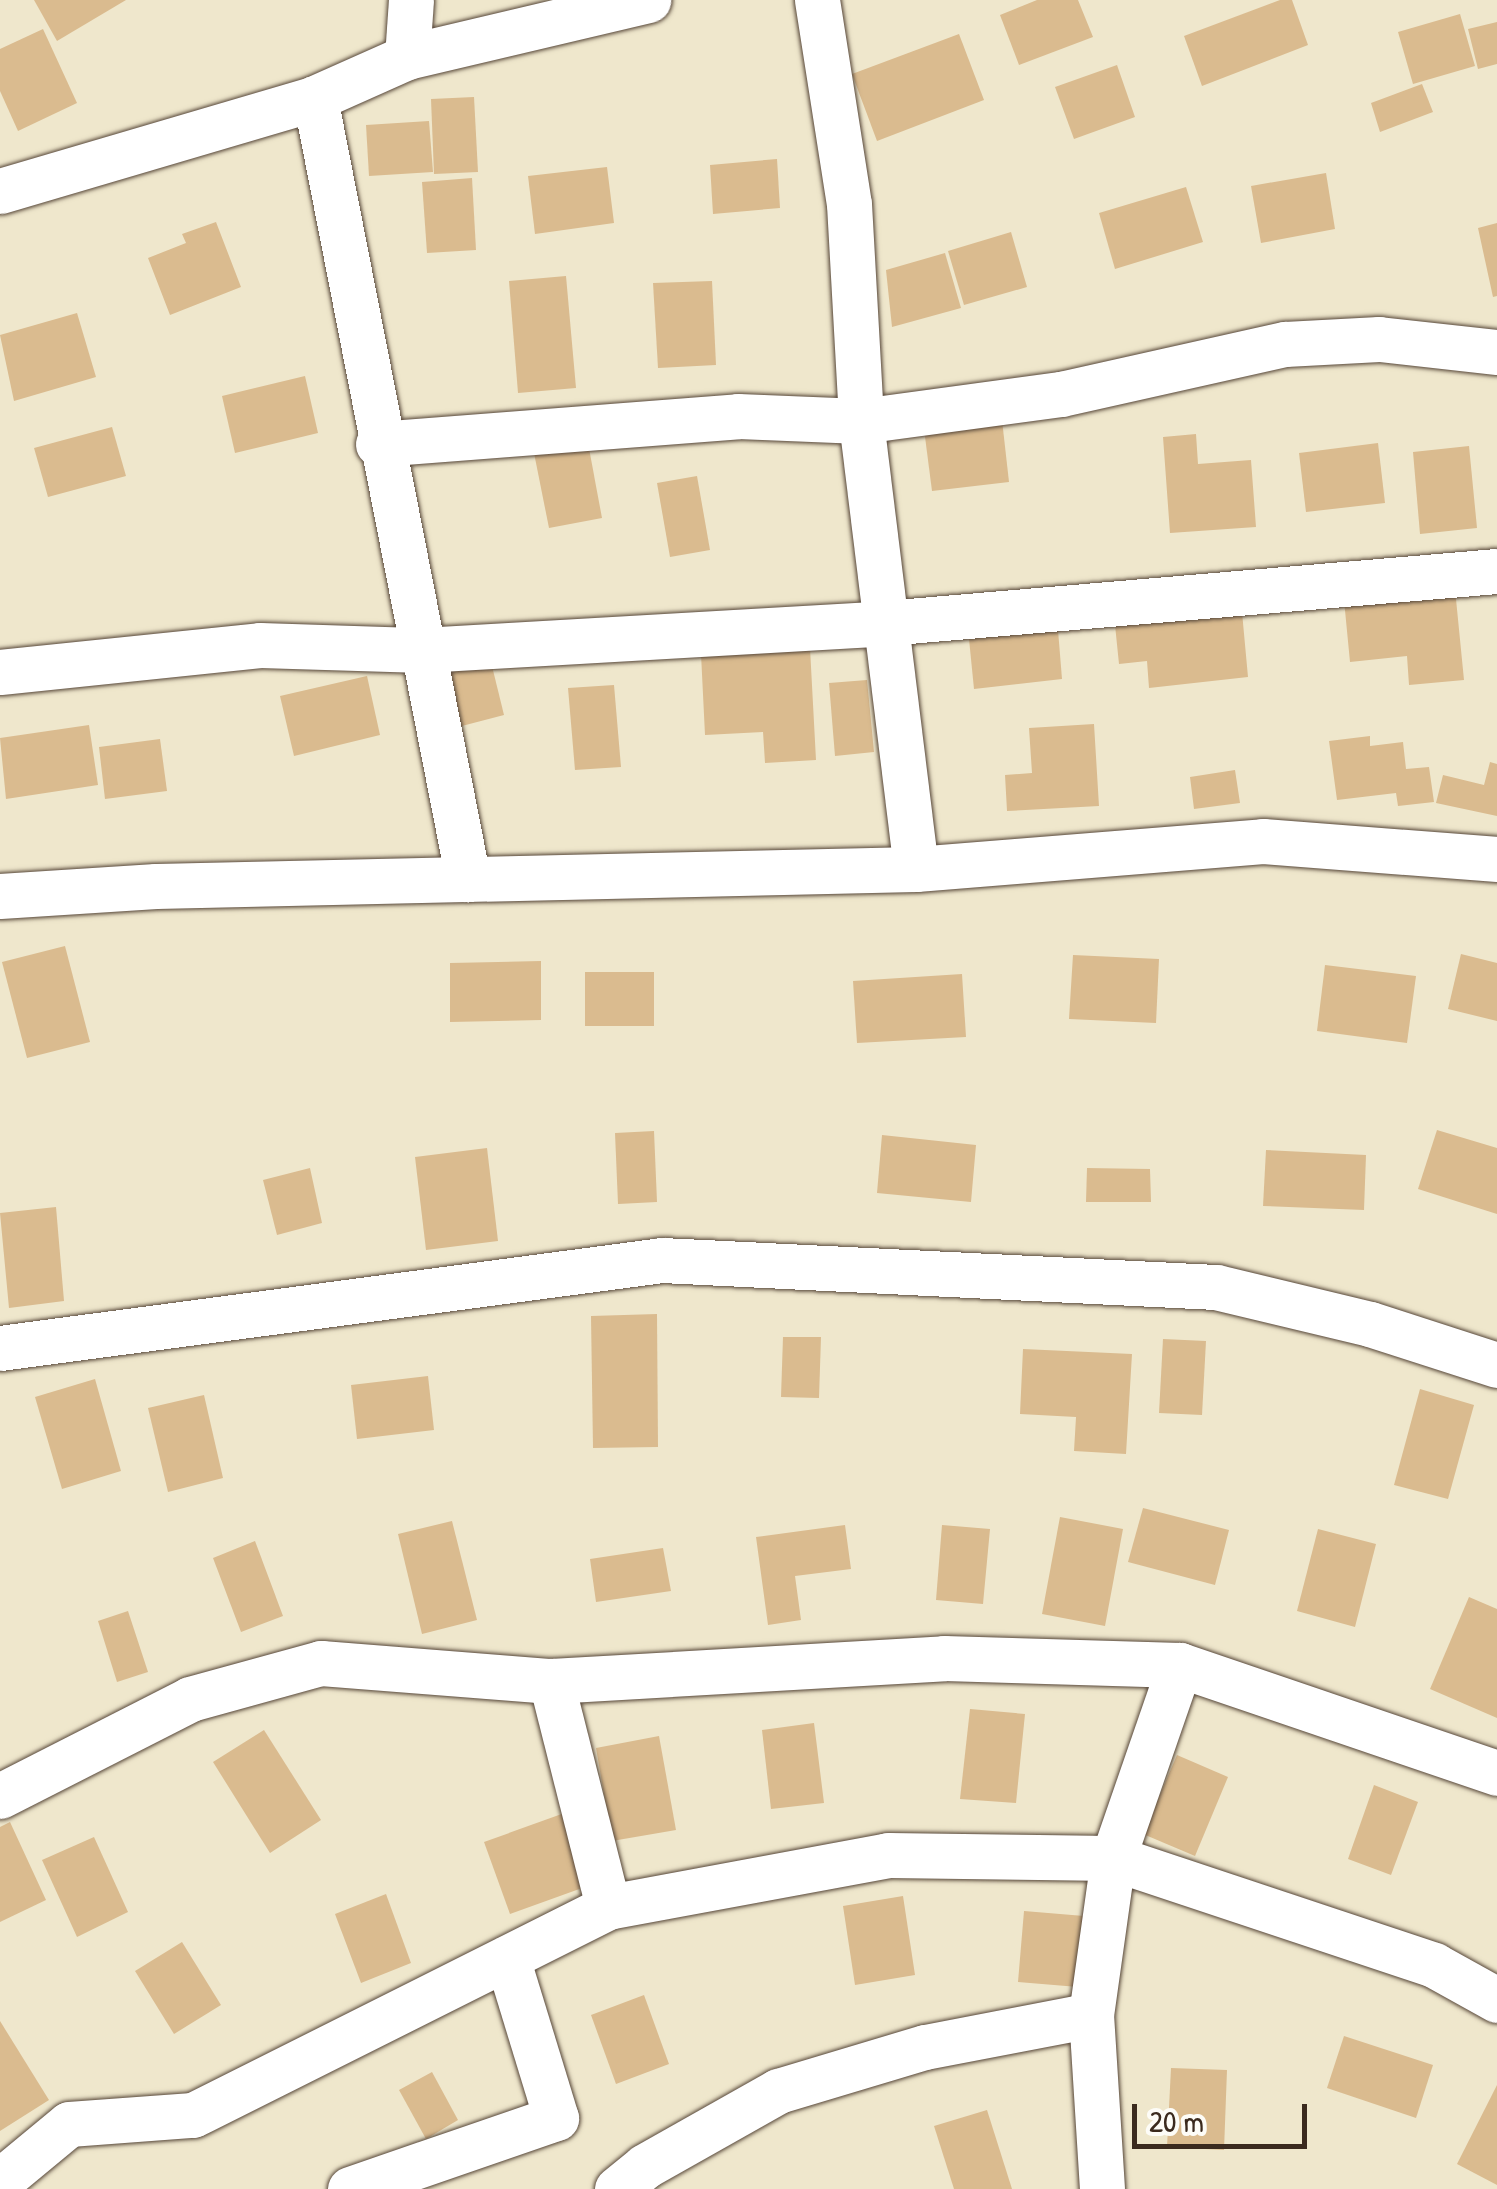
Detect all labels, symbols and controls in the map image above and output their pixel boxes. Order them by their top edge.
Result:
scale bar [1137,2084,1312,2146]
text: 20 m [1149,2101,1204,2141]

